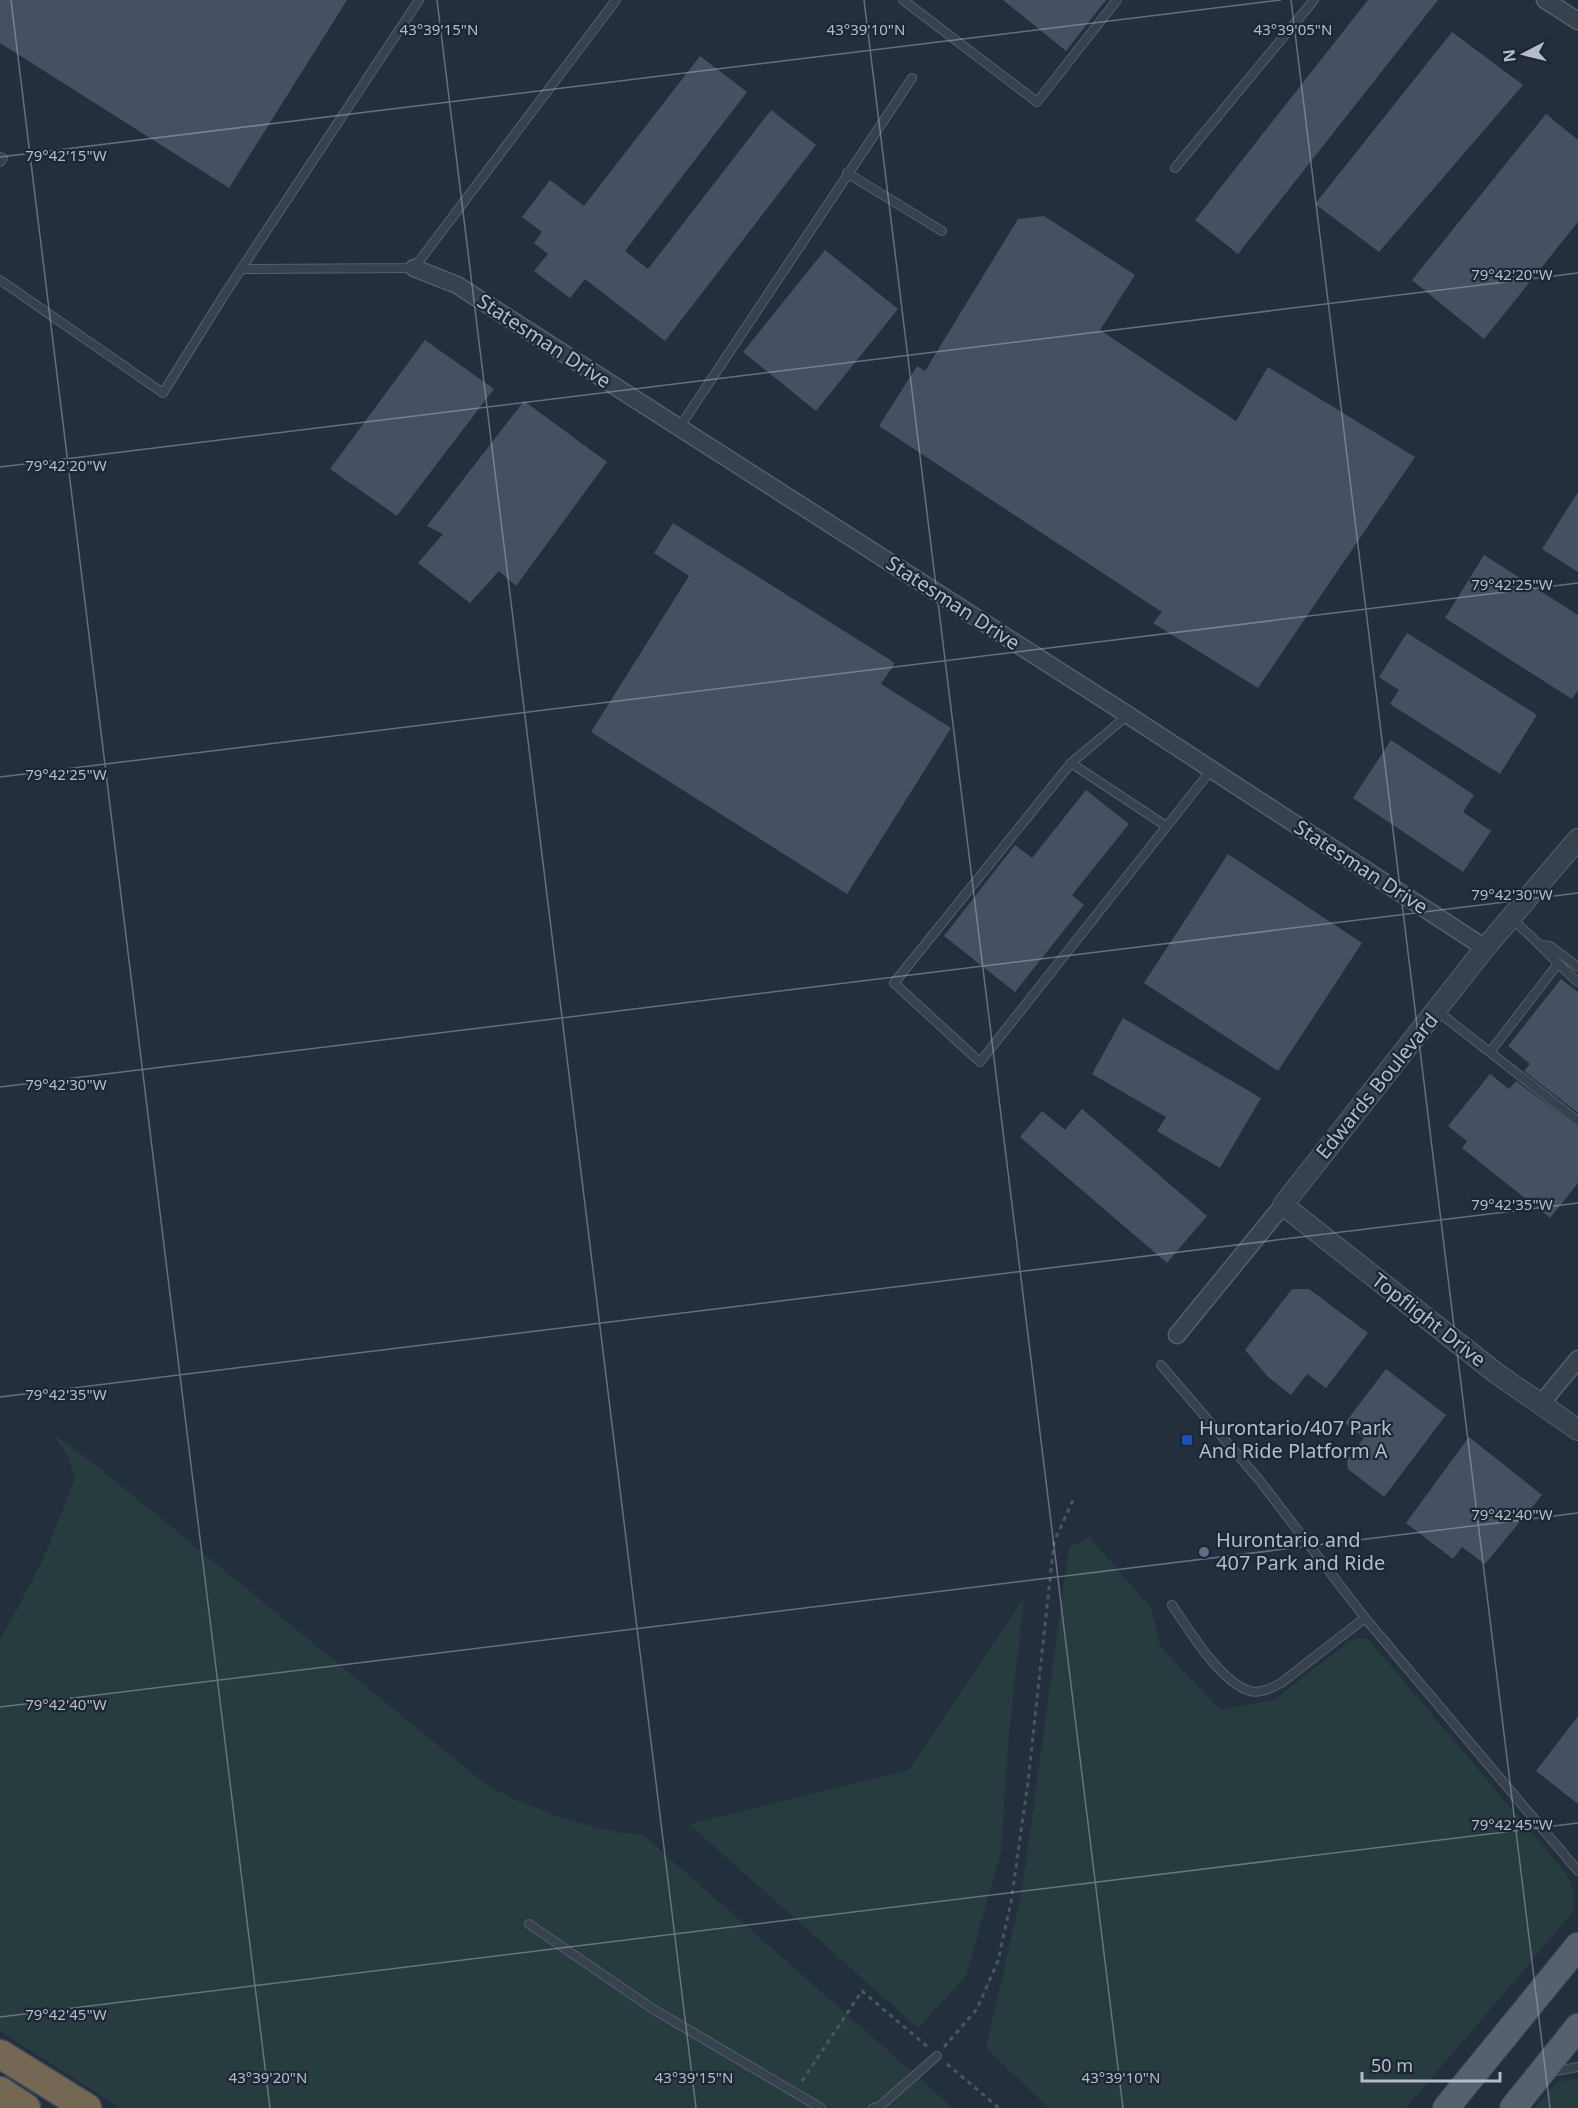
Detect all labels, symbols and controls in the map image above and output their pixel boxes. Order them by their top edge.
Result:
text: 43°39'15"N [400,19,478,39]
text: 43°39'10"N [827,19,905,39]
text: 43°39'05"N [1254,19,1332,39]
north arrow [1494,24,1554,84]
text: N [1497,48,1521,64]
text: 79°42'15"W [25,145,107,165]
text: 79°42'20"W [1471,264,1553,284]
street label: Statesman Drive [472,287,616,394]
text: 79°42'20"W [25,455,107,475]
street label: Statesman Drive [881,549,1025,656]
text: 79°42'25"W [1471,574,1553,594]
text: 79°42'25"W [25,764,107,784]
street label: Statesman Drive [1289,813,1433,920]
text: 79°42'30"W [1471,884,1553,904]
street label: Edwards Boulevard [1309,1007,1444,1164]
text: 79°42'30"W [25,1074,107,1094]
text: 79°42'35"W [1471,1194,1553,1214]
street label: Topflight Drive [1367,1267,1492,1373]
text: 79°42'35"W [25,1384,107,1404]
place label: Hurontario/407 Park And Ride Platform A [1199,1414,1392,1464]
marker: Hurontario/407 Park And Ride Platform A [1180,1433,1194,1447]
text: 79°42'40"W [1471,1504,1553,1524]
place label: Hurontario and 407 Park and Ride [1216,1526,1385,1576]
marker: Hurontario and 407 Park and Ride [1197,1545,1211,1559]
text: 79°42'40"W [25,1694,107,1714]
text: 79°42'45"W [1471,1814,1553,1834]
text: 79°42'45"W [25,2004,107,2024]
scale bar [1362,2045,1500,2083]
text: 50 m [1371,2053,1413,2077]
text: 43°39'20"N [229,2067,307,2087]
text: 43°39'15"N [655,2067,733,2087]
text: 43°39'10"N [1082,2067,1160,2087]

